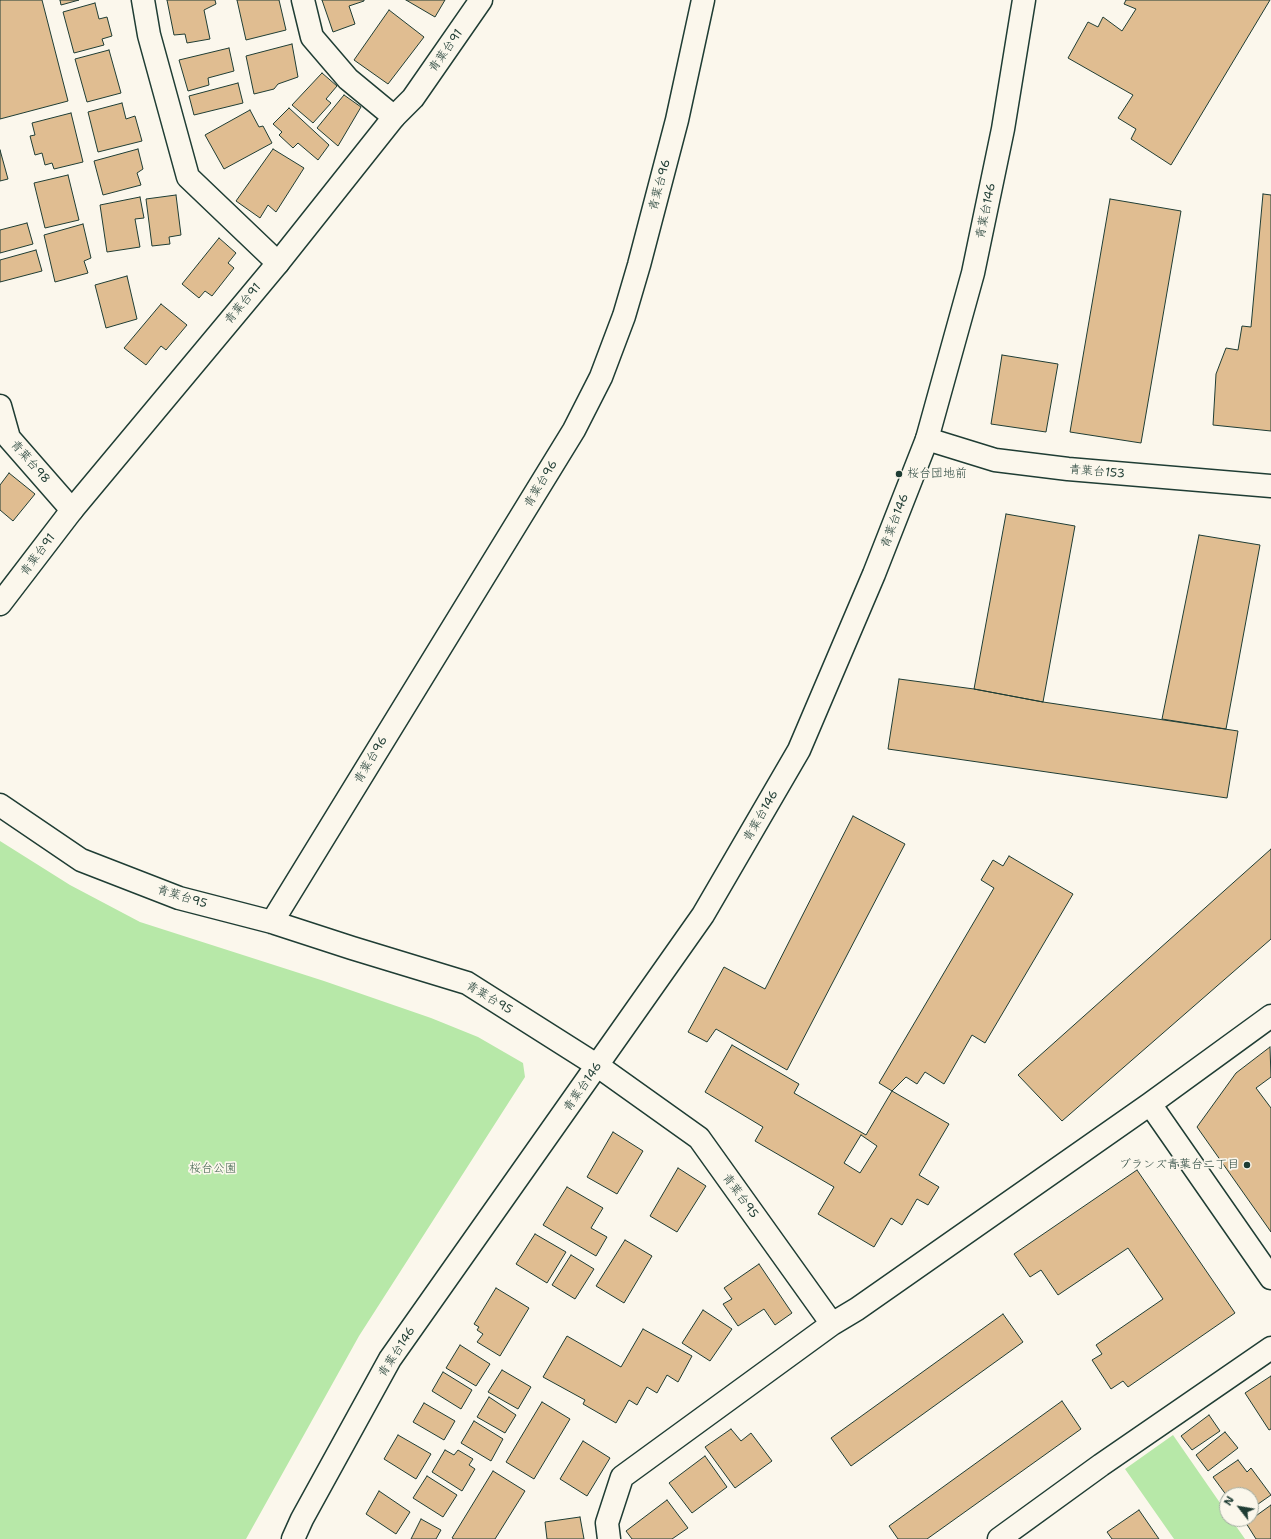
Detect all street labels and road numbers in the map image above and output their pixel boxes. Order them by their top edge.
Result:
street label: 青葉台91 [426,27,466,75]
street label: 青葉台96 [646,158,674,212]
street label: 青葉台146 [973,182,999,240]
street label: 青葉台91 [222,281,264,327]
street label: 青葉台98 [7,437,53,487]
street label: 青葉台96 [521,458,561,510]
street label: 青葉台153 [1068,462,1126,482]
street label: 青葉台146 [878,492,912,550]
street label: 青葉台91 [18,531,58,579]
street label: 青葉台96 [351,734,391,786]
street label: 青葉台146 [741,788,781,844]
street label: 青葉台95 [155,883,209,911]
street label: 青葉台95 [463,979,515,1017]
street label: 青葉台146 [561,1060,605,1114]
street label: 青葉台95 [719,1171,761,1221]
street label: 青葉台146 [375,1324,419,1380]

